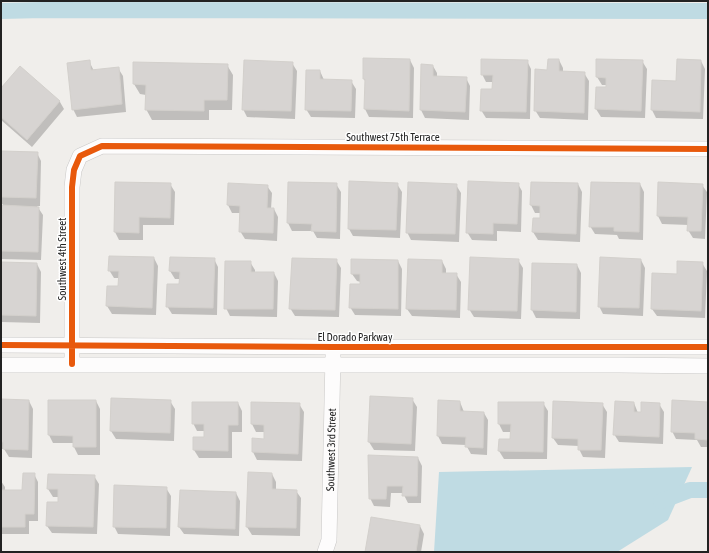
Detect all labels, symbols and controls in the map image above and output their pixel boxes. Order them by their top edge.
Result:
street label: Southwest 75th Terrace [346,131,440,143]
street label: Southwest 4th Street [56,218,68,300]
street label: El Dorado Parkway [318,331,393,343]
street label: Southwest 3rd Street [324,408,338,491]

